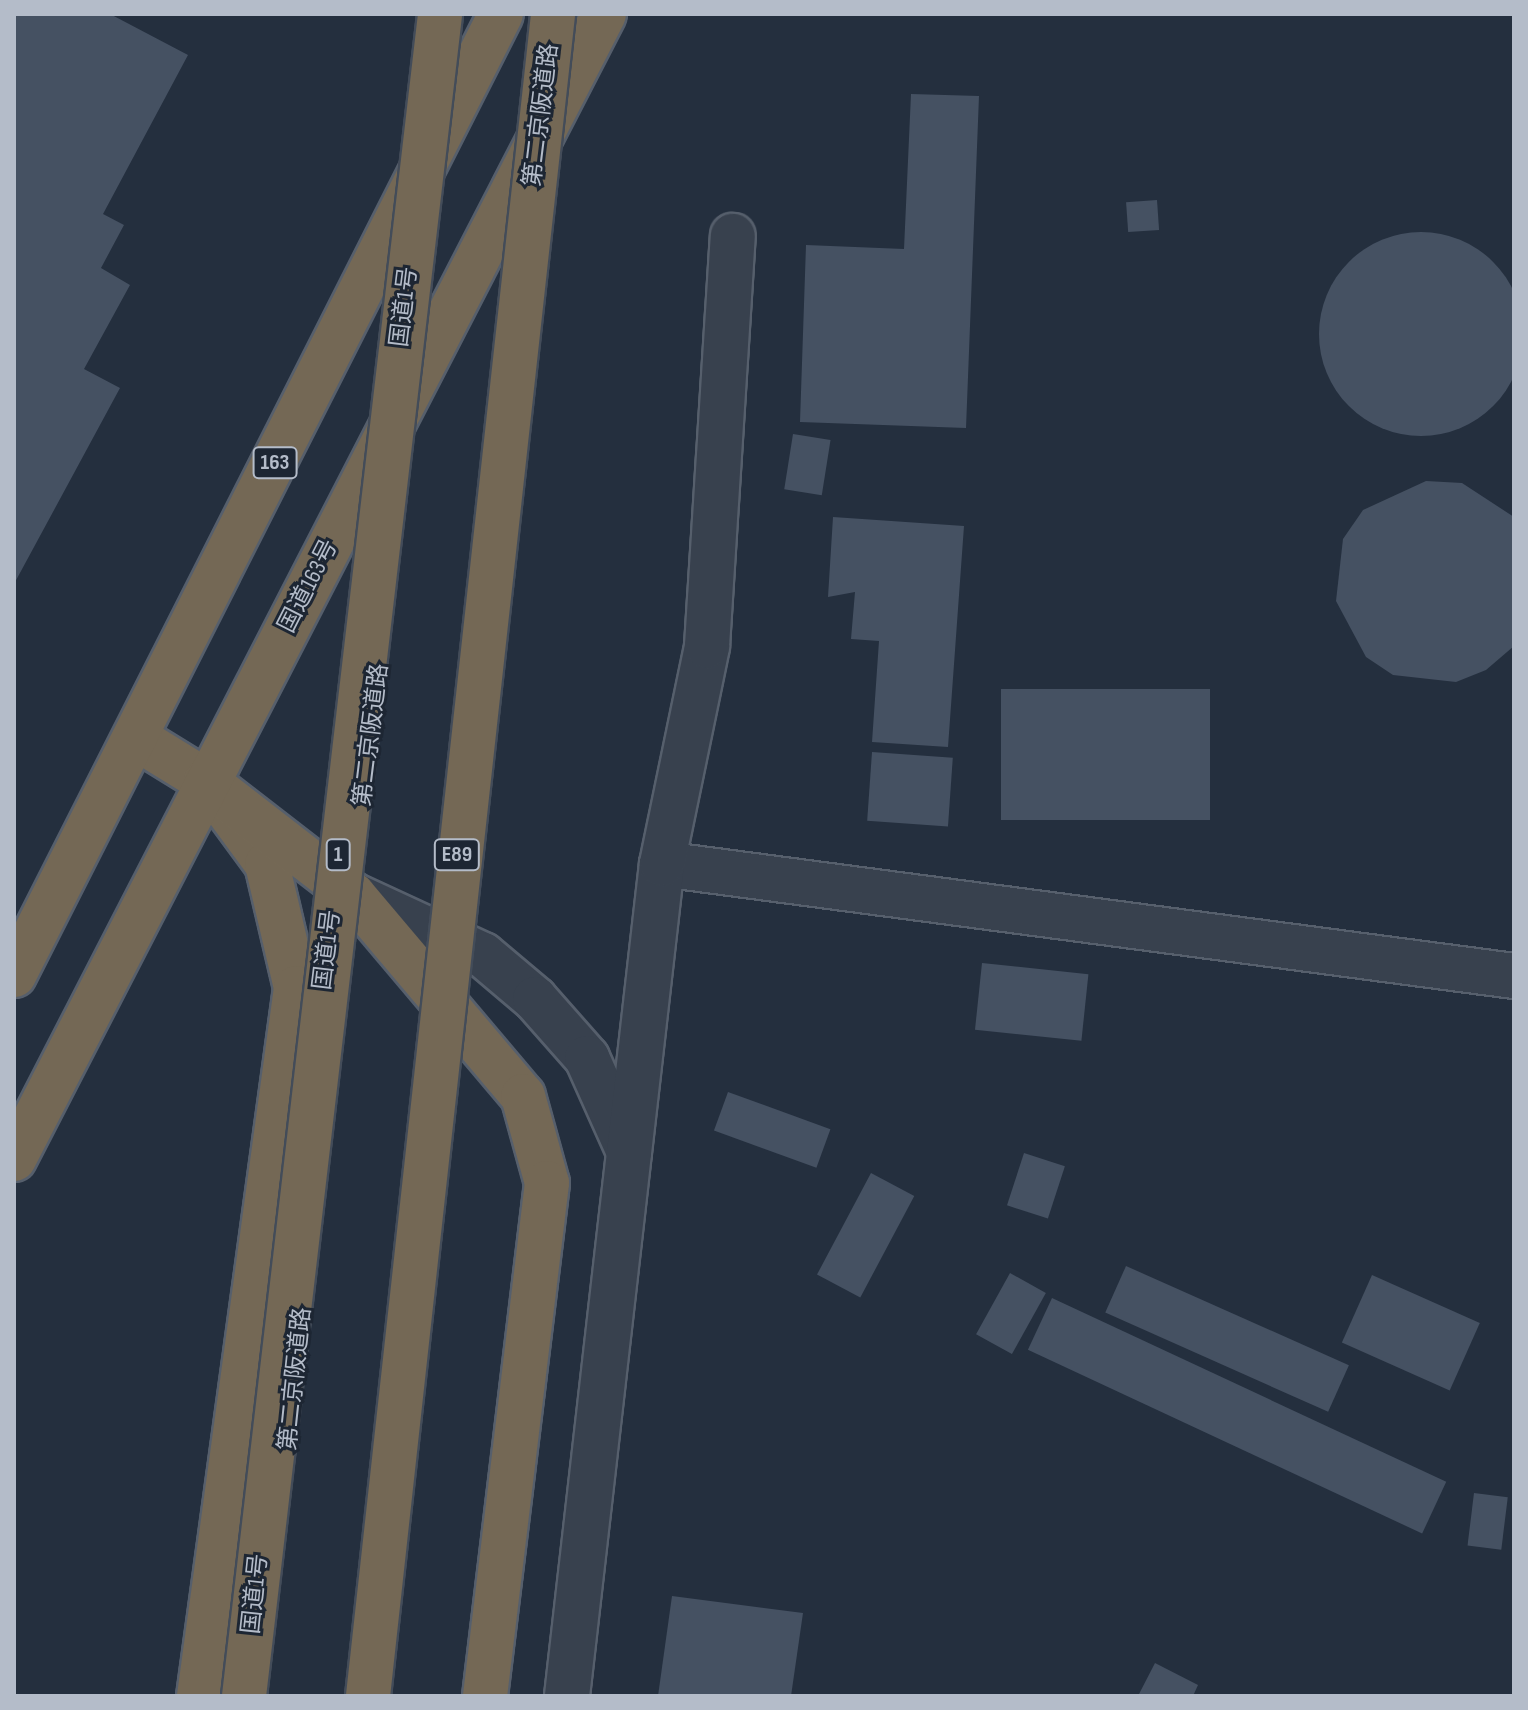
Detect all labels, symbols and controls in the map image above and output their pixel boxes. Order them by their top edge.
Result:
street label: 第二京阪道路 [518,42,564,188]
street label: 国道1号 [385,265,423,349]
road number: 163 [251,445,299,481]
street label: 国道163号 [272,534,344,638]
street label: 第二京阪道路 [348,662,394,808]
road number: 1 [324,837,352,873]
road number: E89 [433,837,481,873]
street label: 国道1号 [308,908,346,992]
street label: 第二京阪道路 [273,1306,317,1452]
street label: 国道1号 [236,1553,274,1635]

